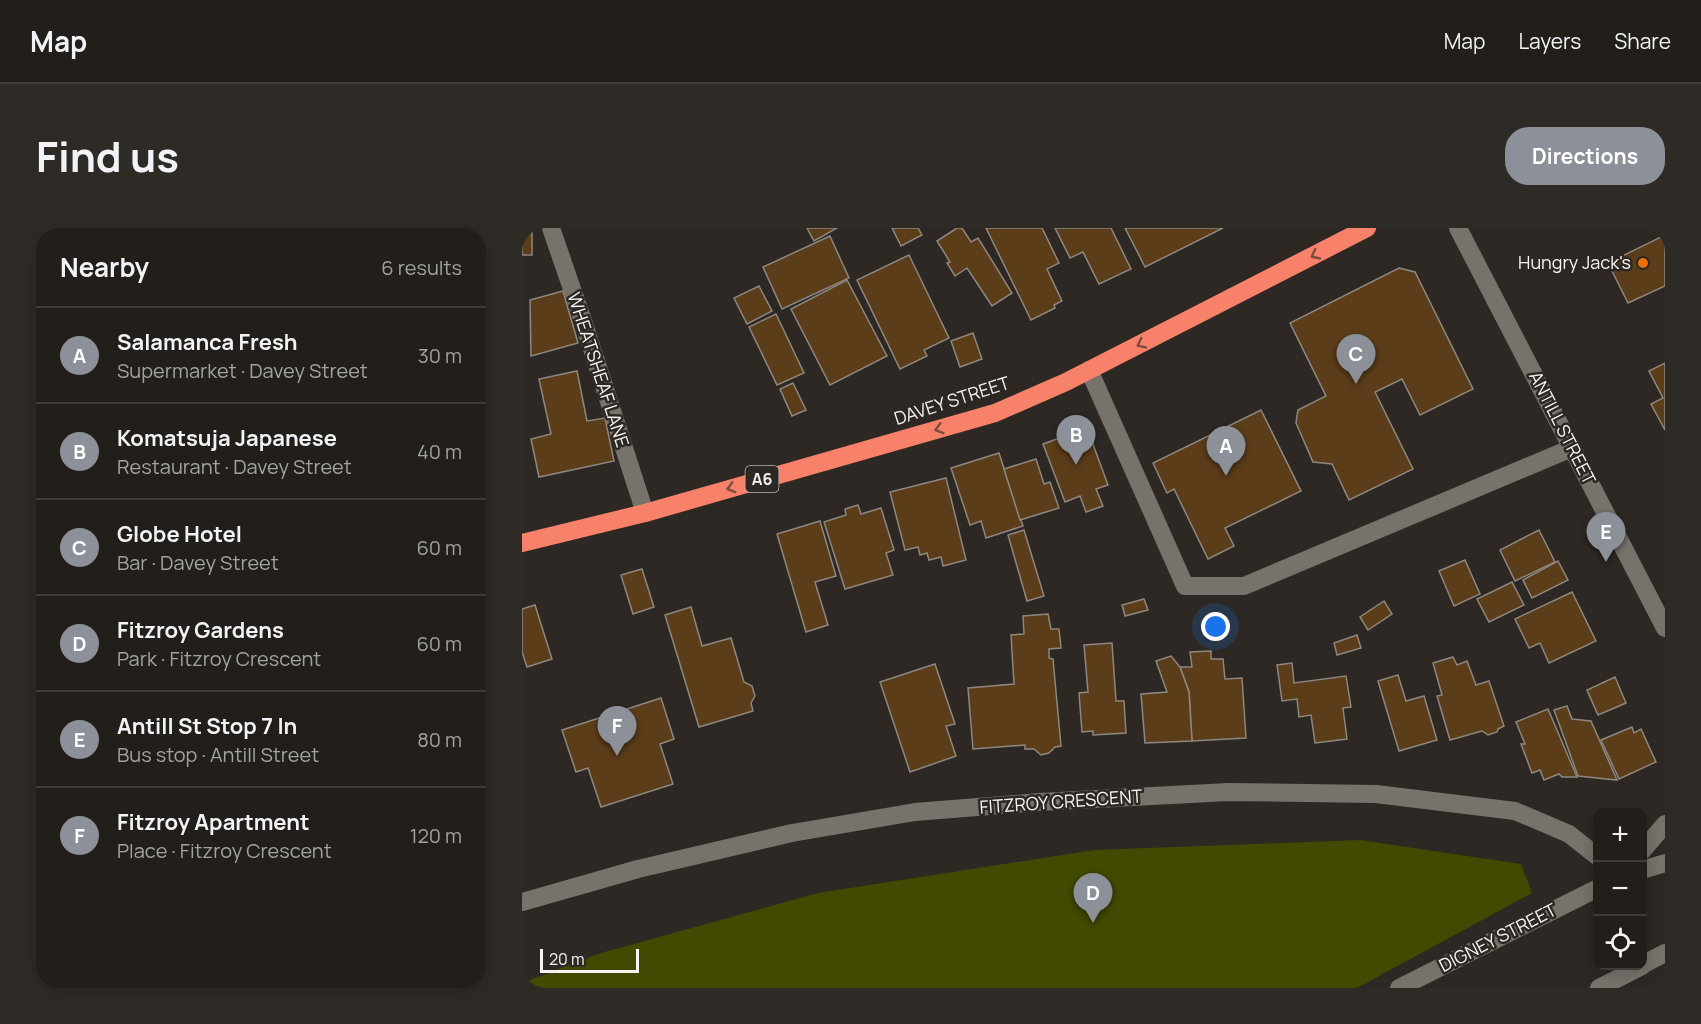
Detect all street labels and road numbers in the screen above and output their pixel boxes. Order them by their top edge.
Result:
street label: WHEATSHEAF LANE [563,289,635,450]
street label: ANTILL STREET [1524,367,1602,489]
street label: DAVEY STREET [891,370,1013,430]
road number: A6 [746,466,778,492]
street label: FITZROY CRESCENT [979,783,1143,819]
street label: DIGNEY STREET [1435,897,1561,977]

